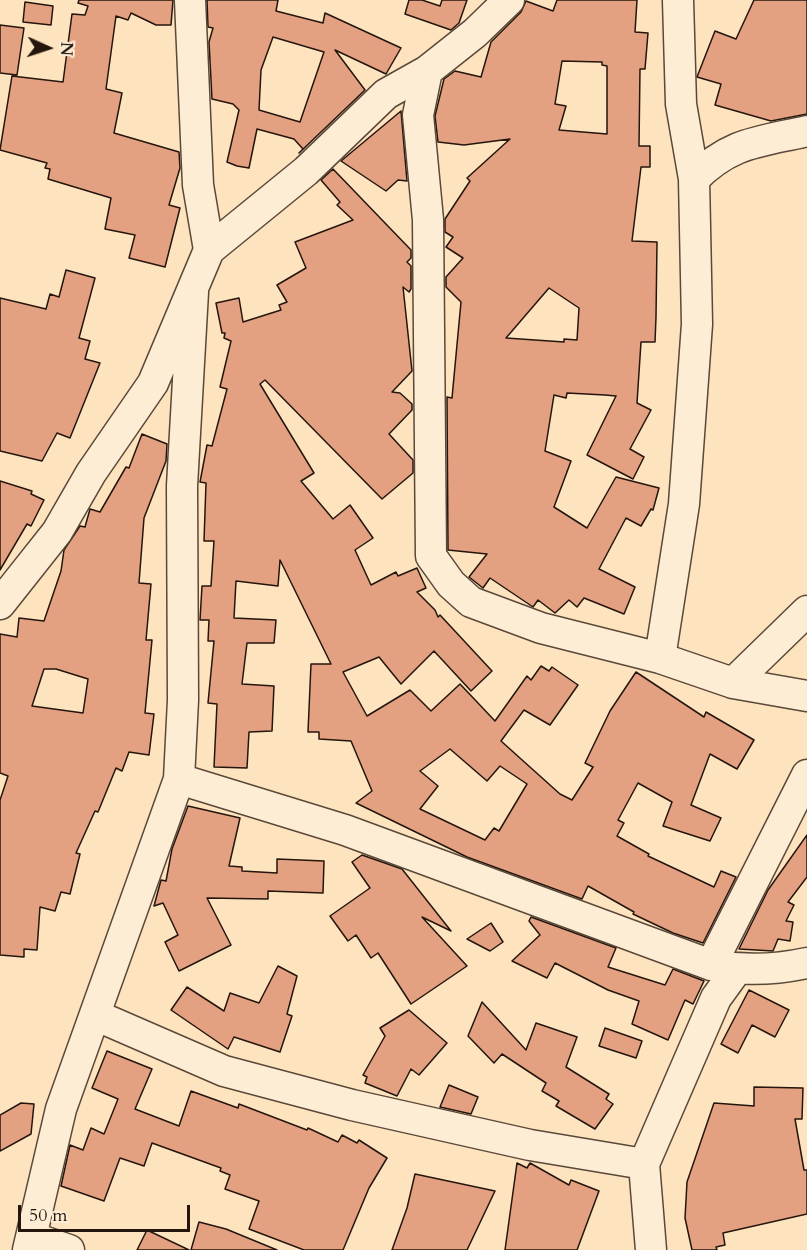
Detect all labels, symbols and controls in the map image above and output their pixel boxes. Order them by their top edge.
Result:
north arrow [18,18,78,78]
text: N [55,41,77,56]
scale bar [21,1193,194,1231]
text: 50 m [29,1203,68,1228]

